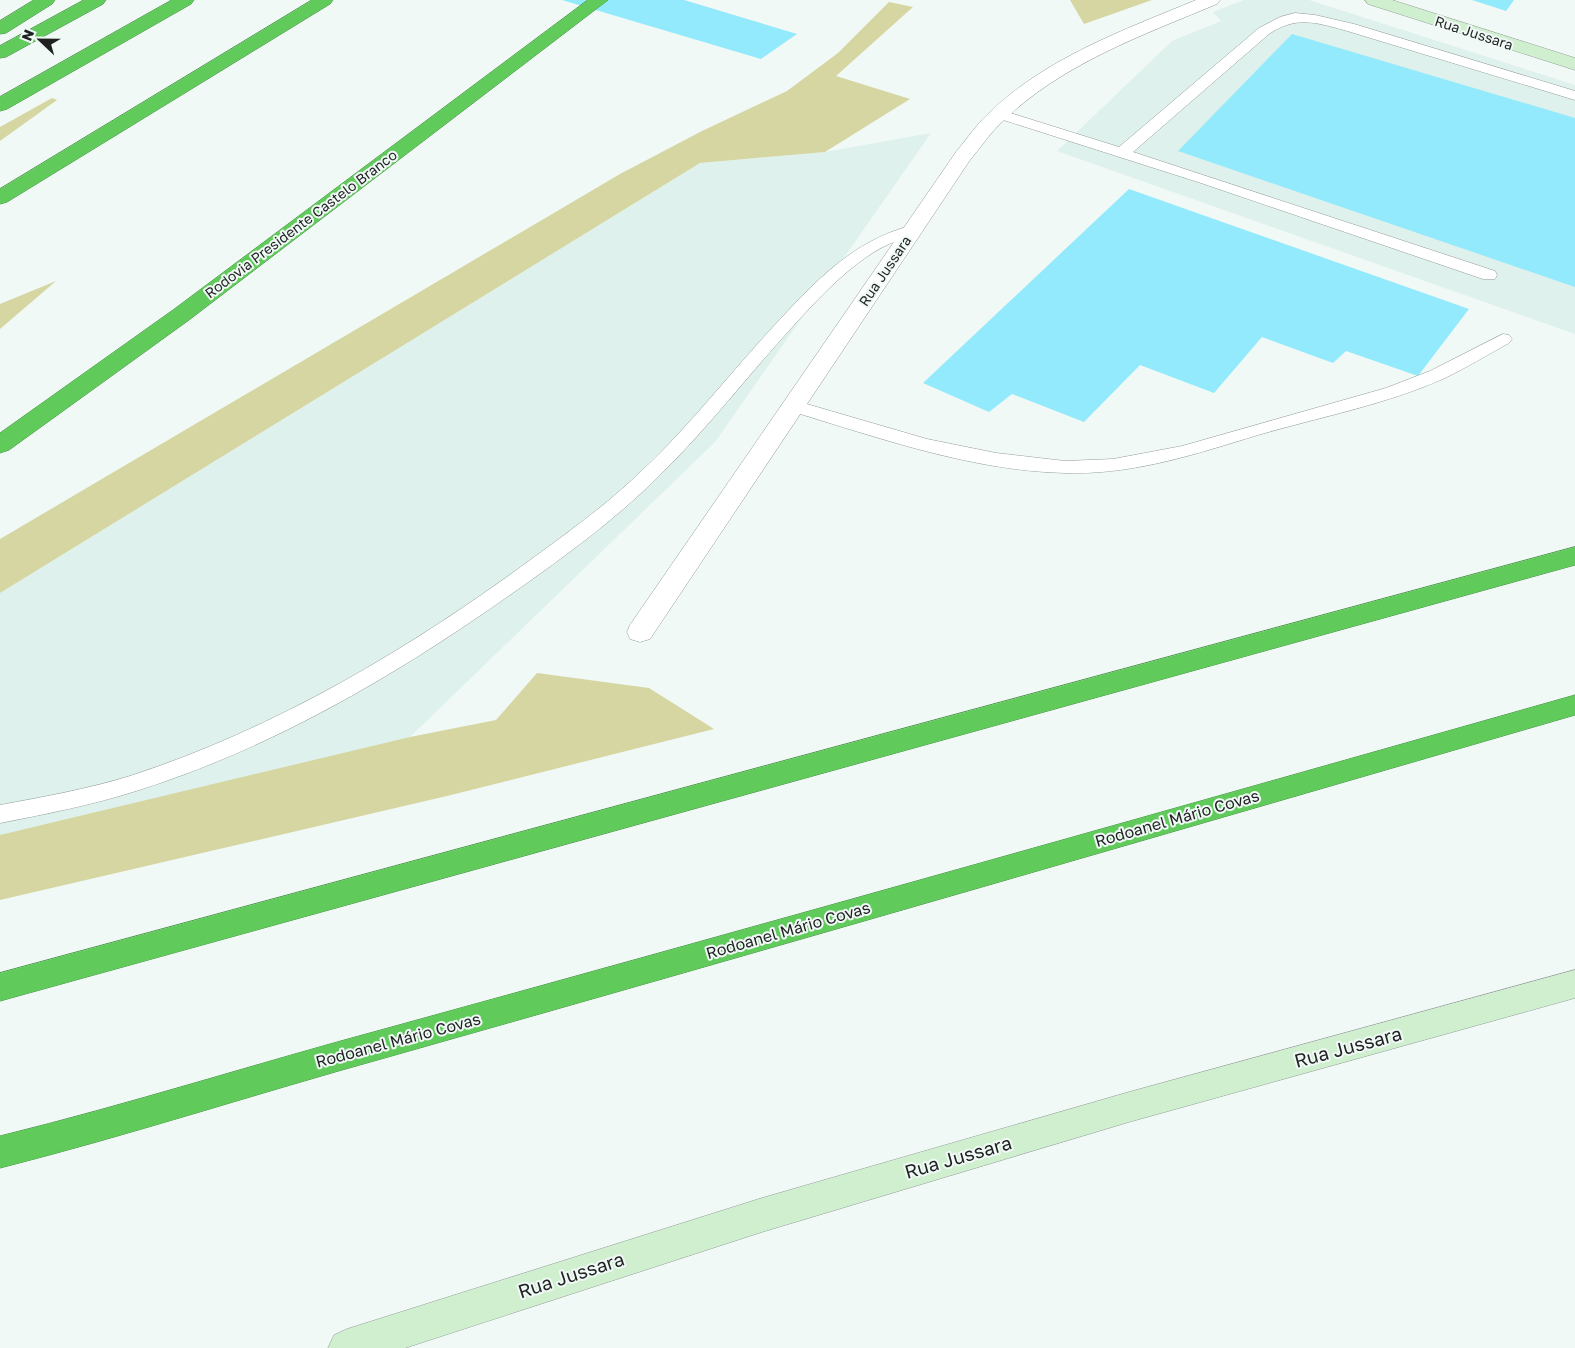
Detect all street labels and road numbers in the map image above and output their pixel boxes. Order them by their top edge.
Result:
street label: Rua Jussara [1433,12,1515,53]
street label: Rodovia Presidente Castelo Branco [201,146,400,301]
street label: Rua Jussara [855,232,914,309]
street label: Rodoanel Mário Covas [1092,785,1262,851]
street label: Rodoanel Mário Covas [703,897,873,963]
street label: Rodoanel Mário Covas [313,1008,483,1072]
street label: Rua Jussara [1292,1021,1404,1072]
street label: Rua Jussara [902,1130,1014,1183]
street label: Rua Jussara [515,1247,627,1303]

